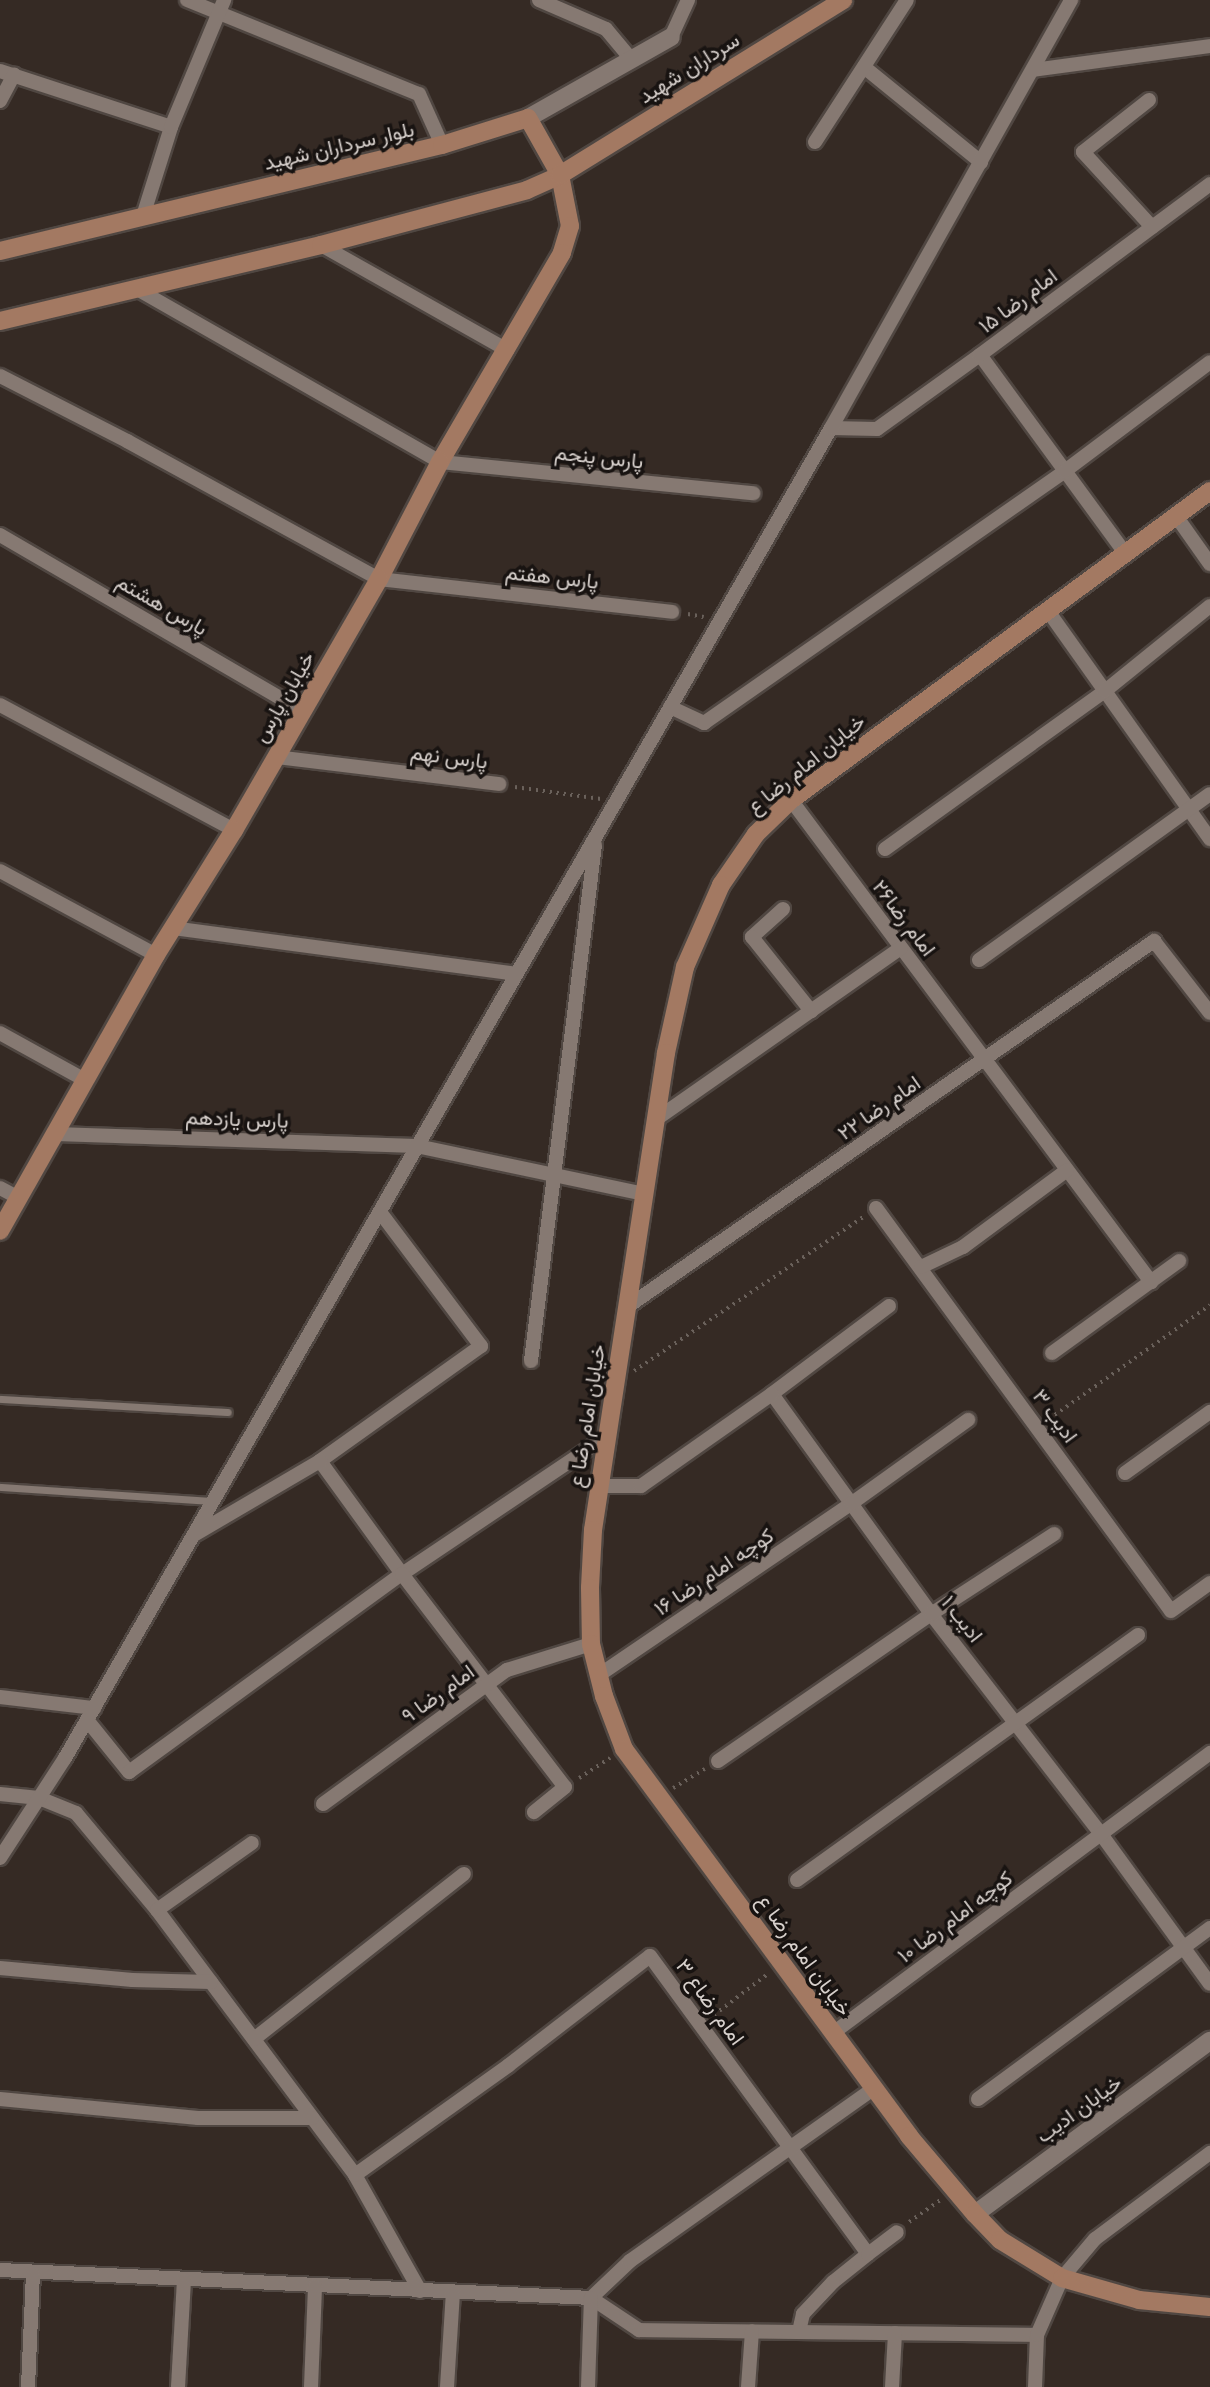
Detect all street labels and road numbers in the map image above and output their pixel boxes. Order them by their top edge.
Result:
street label: سرداران شهید [634,27,744,109]
street label: بلوار سرداران شهید [261,116,417,176]
street label: ۱۵ امام رضا [974,263,1062,339]
street label: پارس‌‌ پنجم [553,440,645,474]
street label: پارس‌‌ هفتم [504,560,600,594]
street label: پارس‌‌ هشتم [112,569,212,641]
street label: خیابان پارس [248,647,320,747]
street label: خیابان امام رضا ع [742,709,870,819]
street label: پارس‌‌ نهم [409,740,489,774]
street label: امام رضا۲۶ [867,875,941,961]
street label: امام رضا ۲۲ [833,1070,925,1146]
street label: پارس‌‌ یازدهم [185,1105,289,1133]
street label: خیابان امام رضا ع [563,1343,611,1489]
street label: ادیب ۳ [1027,1384,1083,1448]
street label: کوچه امام رضا ۱۶ [649,1523,779,1621]
street label: ادیب ۱ [936,1591,988,1647]
street label: امام رضا ۹ [397,1659,479,1729]
street label: کوچه امام رضا ۱۰ [893,1866,1017,1968]
street label: خیابان امام رضا ع [751,1889,857,2021]
street label: امام رضا‌ع ۳ [670,1954,750,2050]
street label: خیابان ادیب [1031,2070,1127,2148]

